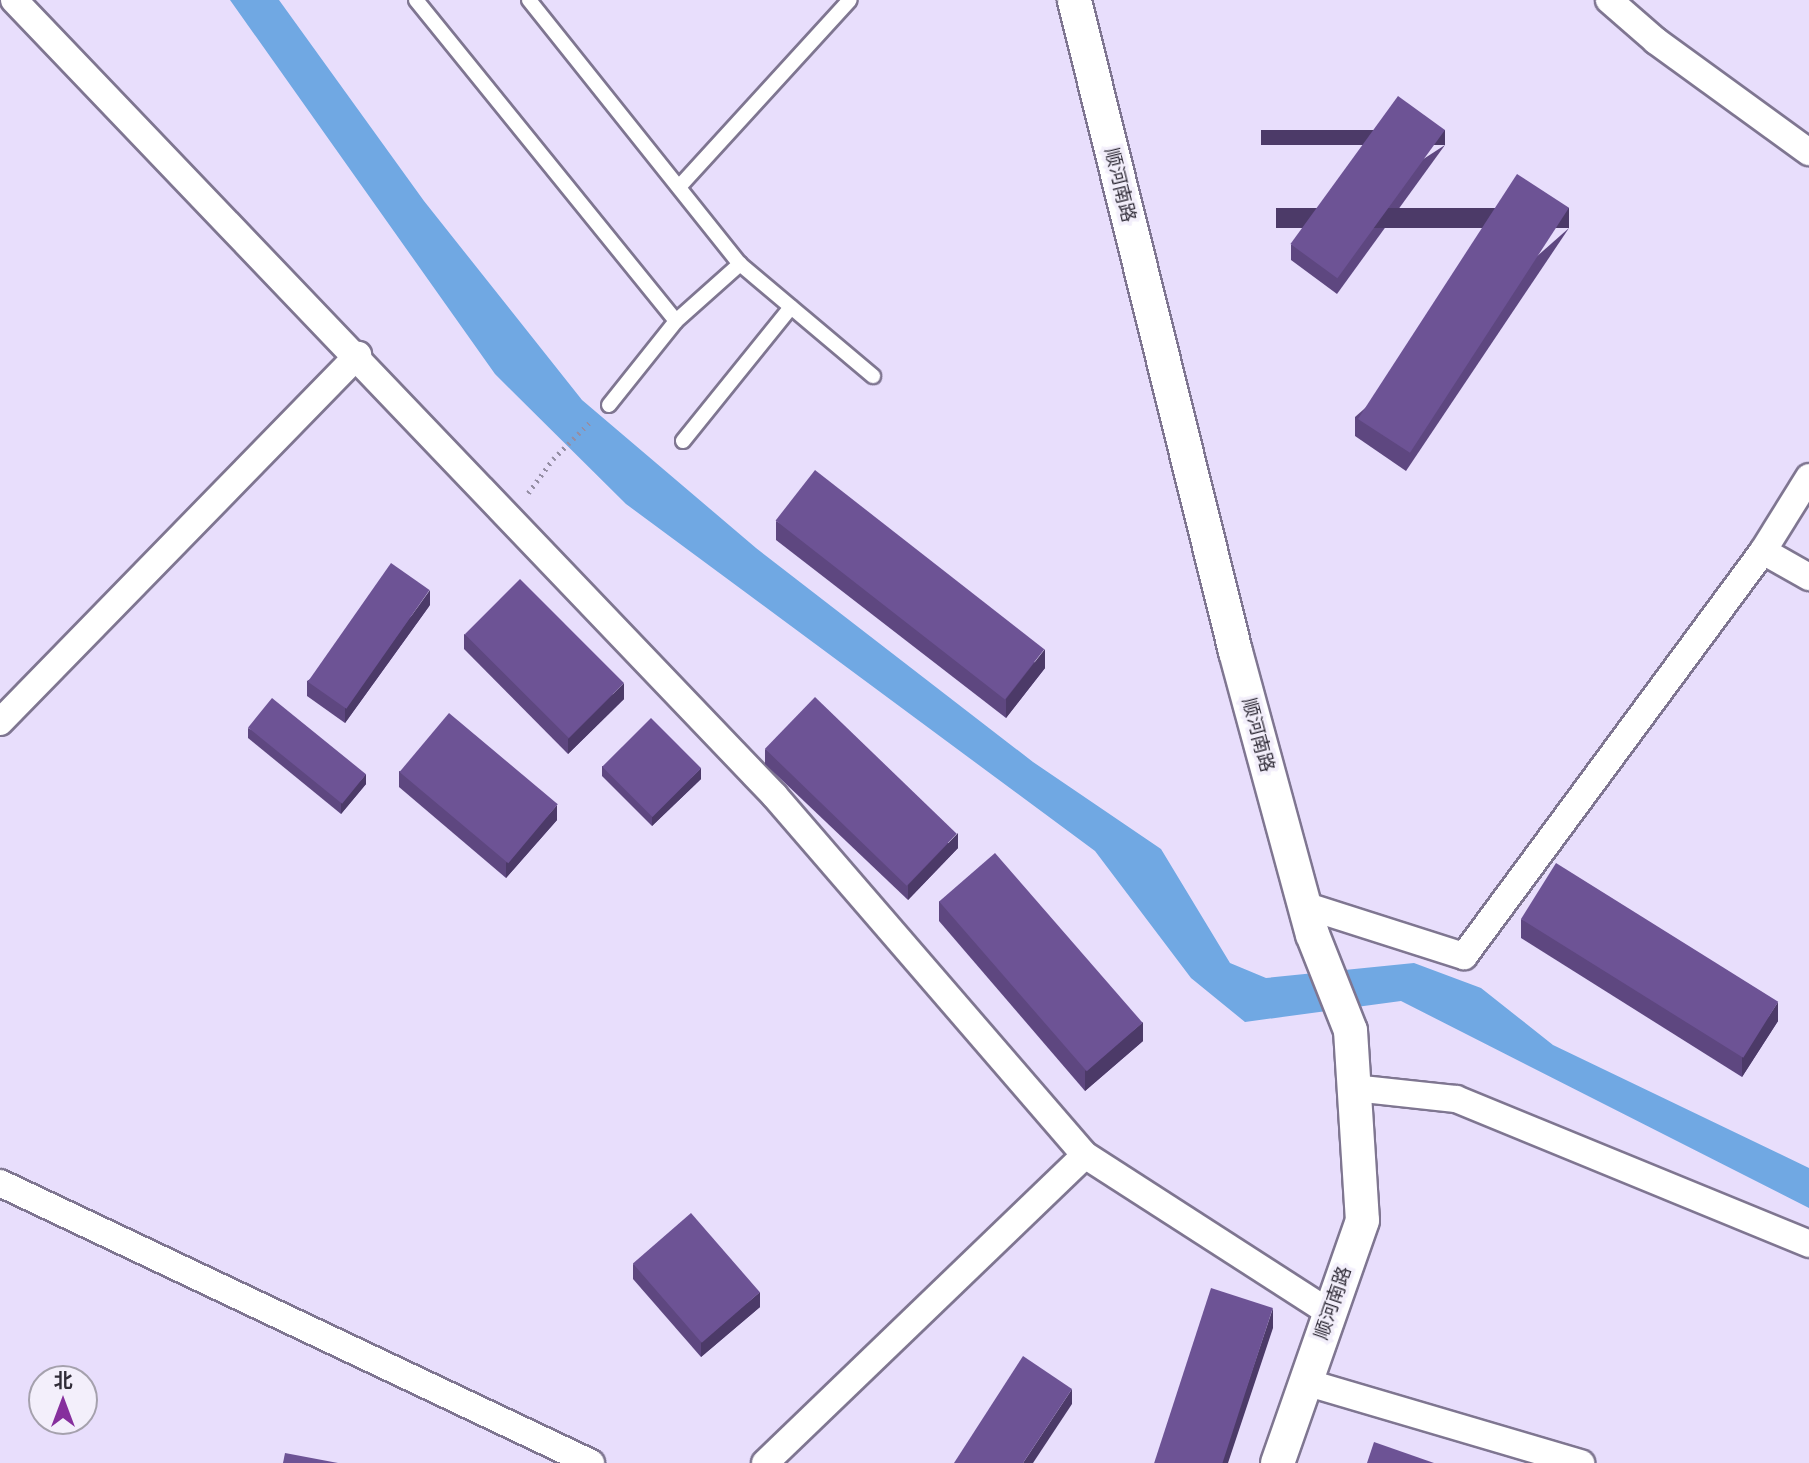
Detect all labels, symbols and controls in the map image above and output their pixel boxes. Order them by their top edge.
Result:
street label: 顺河南路 [1100,145,1140,225]
street label: 顺河南路 [1237,695,1279,775]
street label: 顺河南路 [1310,1263,1356,1343]
north arrow [28,1365,98,1435]
text: 北 [53,1367,73,1394]

